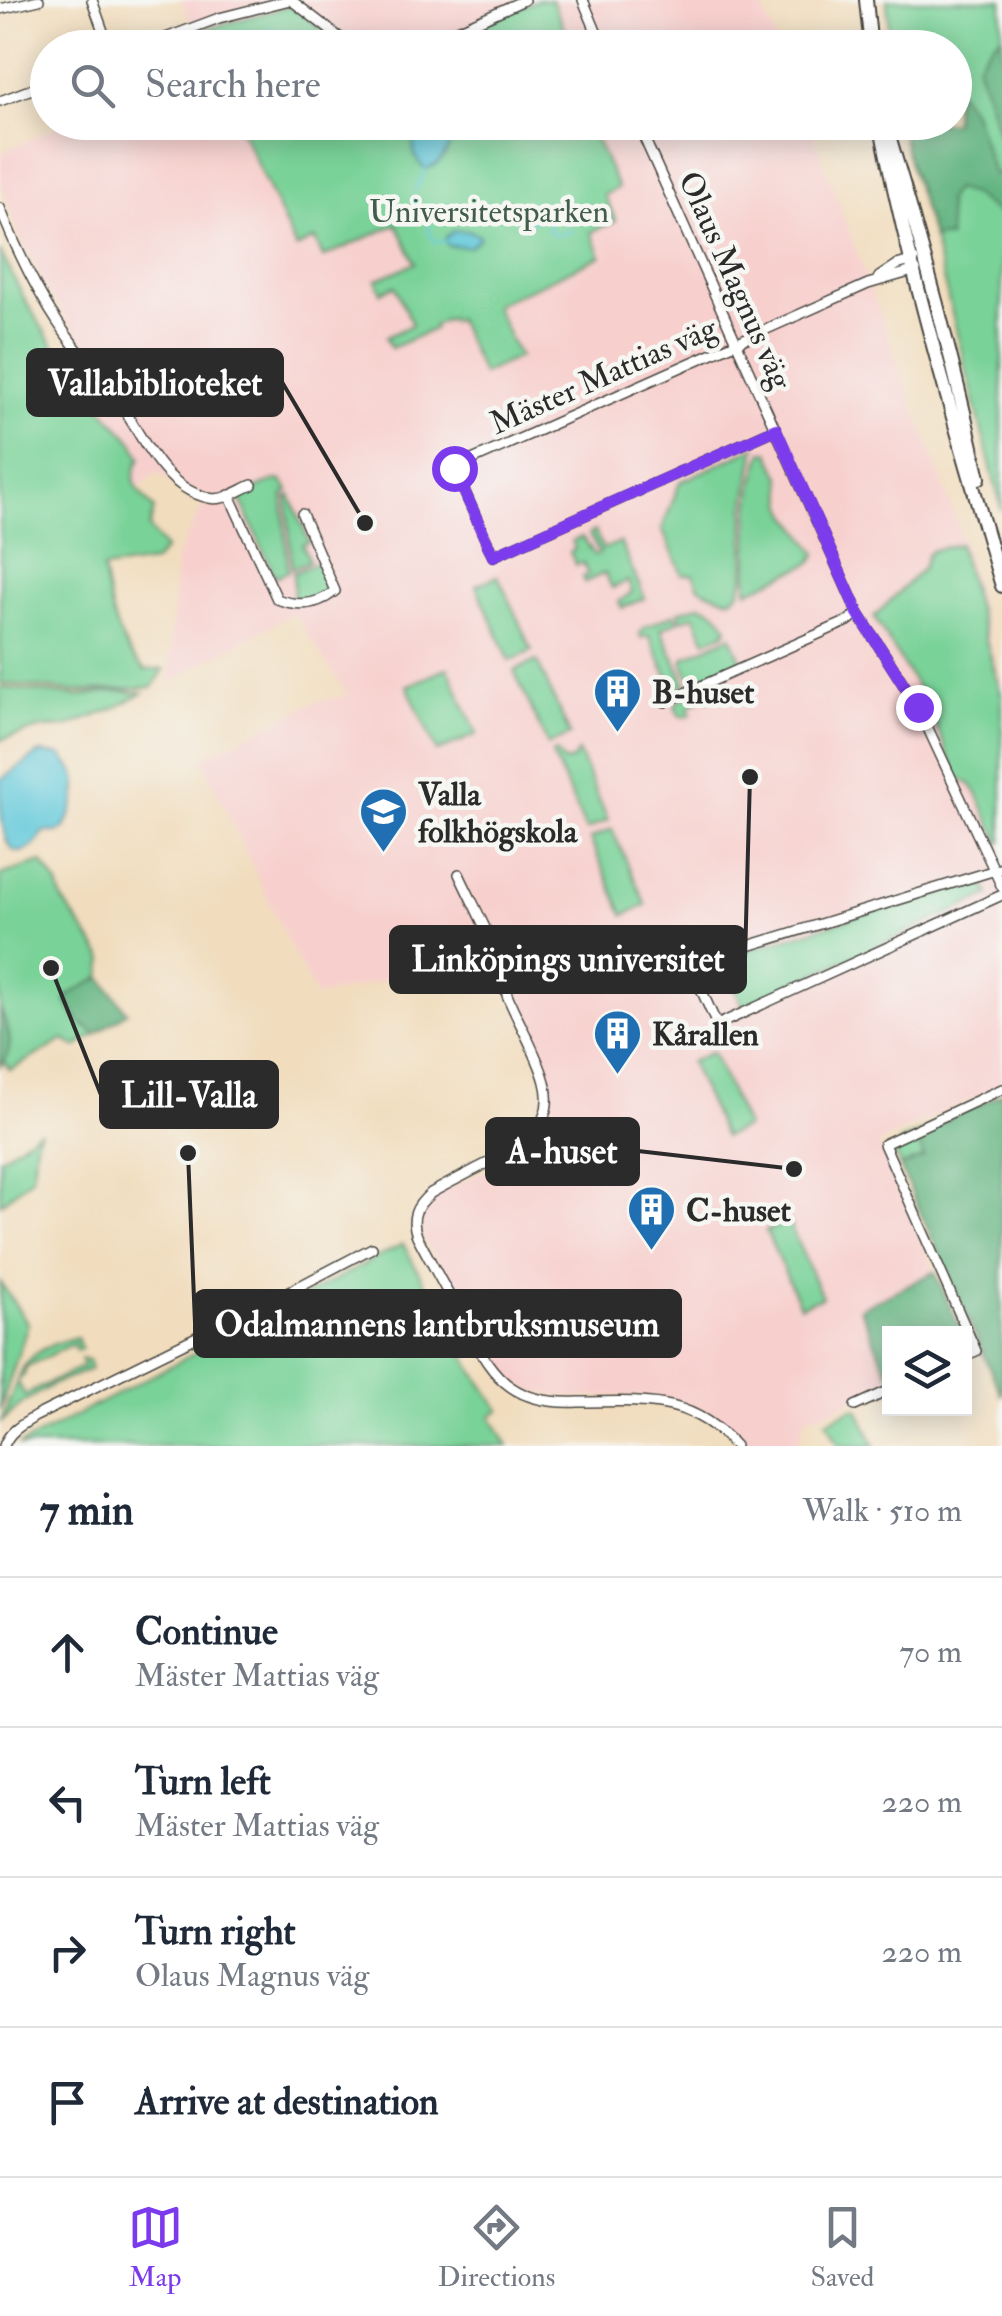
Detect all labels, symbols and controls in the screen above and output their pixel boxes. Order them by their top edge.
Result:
search box [30,30,972,140]
icon: search [65,58,120,113]
text: Search here [145,61,321,109]
street label: Olaus Magnus väg [669,165,802,397]
park label: Universitetsparken [369,192,609,232]
street label: Mäster Mattias väg [484,308,724,444]
callout: Vallabiblioteket [28,350,282,415]
text: Vallabiblioteket [47,362,263,406]
route start [432,446,478,492]
building icon: B-huset [591,666,643,734]
place label: B-huset [652,673,755,713]
route end [896,685,942,731]
place label: Valla folkhögskola [417,775,578,852]
school or university icon: Valla folkhögskola [357,786,409,854]
callout: Linköpings universitet [391,927,745,992]
text: Linköpings universitet [411,938,725,982]
building icon: Kårallen [591,1008,643,1076]
place label: Kårallen [652,1015,759,1055]
callout: Lill-Valla [101,1062,277,1127]
text: Lill-Valla [121,1074,259,1118]
callout: A-huset [487,1119,638,1184]
text: A-huset [504,1130,618,1174]
building icon: C-huset [625,1184,677,1252]
place label: C-huset [686,1191,791,1231]
callout: Odalmannens lantbruksmuseum [195,1291,680,1356]
text: Odalmannens lantbruksmuseum [215,1303,660,1347]
map controls [882,1326,972,1416]
button: layers [882,1326,972,1416]
text: 7 min [40,1485,134,1537]
text: Walk · 510 m [803,1491,962,1531]
text: Continue [135,1608,278,1656]
icon: ahead [40,1625,95,1680]
text: 70 m [899,1632,962,1672]
text: Mäster Mattias väg [135,1656,379,1696]
text: Turn left [135,1758,271,1806]
icon: left [40,1775,95,1830]
text: 220 m [882,1782,962,1822]
text: Mäster Mattias väg [135,1806,379,1846]
text: Turn right [135,1908,296,1956]
icon: right [40,1925,95,1980]
text: 220 m [882,1932,962,1972]
text: Olaus Magnus väg [135,1956,369,1996]
icon: arrive [40,2075,95,2130]
text: Arrive at destination [135,2078,439,2126]
tab: Map [128,2200,183,2295]
tab: Directions [438,2200,555,2295]
tab: Saved [810,2200,874,2295]

